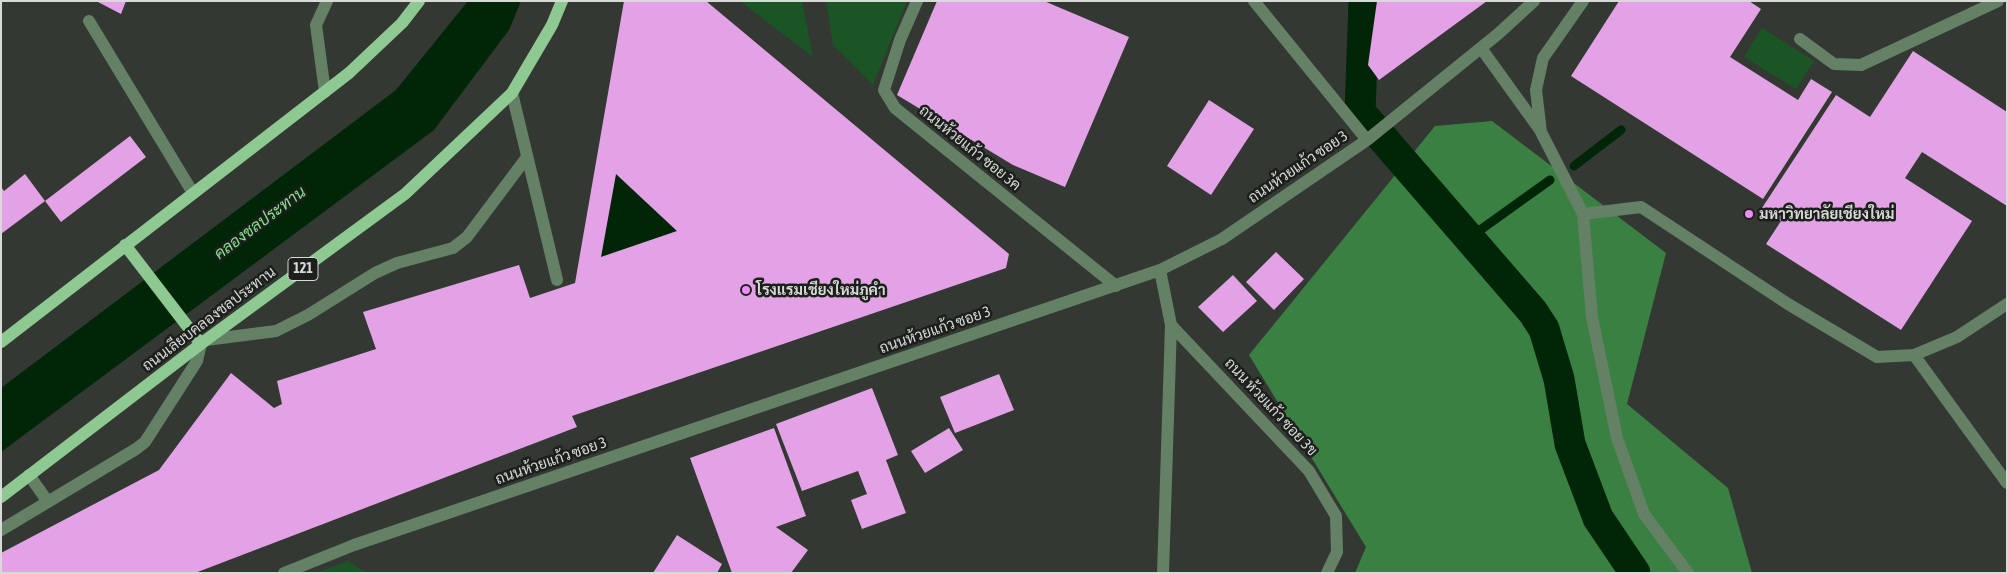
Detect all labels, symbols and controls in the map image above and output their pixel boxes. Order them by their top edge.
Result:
street label: ถนนห้วยแก้ว ซอย 3ค [916,102,1024,194]
street label: ถนนห้วยแก้ว ซอย 3 [1245,127,1351,207]
water label: คลองชลประทาน [210,182,310,264]
place label: มหาวิทยาลัยเชียงใหม่ [1759,205,1894,223]
marker: มหาวิทยาลัยเชียงใหม่ [1743,208,1755,220]
road number: 121 [288,258,318,280]
street label: ถนนเลียบคลองชลประทาน [139,263,279,375]
place label: โรงแรมเชียงใหม่ภูคำ [756,281,886,299]
marker: โรงแรมเชียงใหม่ภูคำ [740,284,752,296]
street label: ถนนห้วยแก้ว ซอย 3 [877,303,993,357]
street label: ถนน ห้วยแก้ว ซอย 3ข [1221,354,1321,460]
street label: ถนนห้วยแก้ว ซอย 3 [493,434,609,488]

